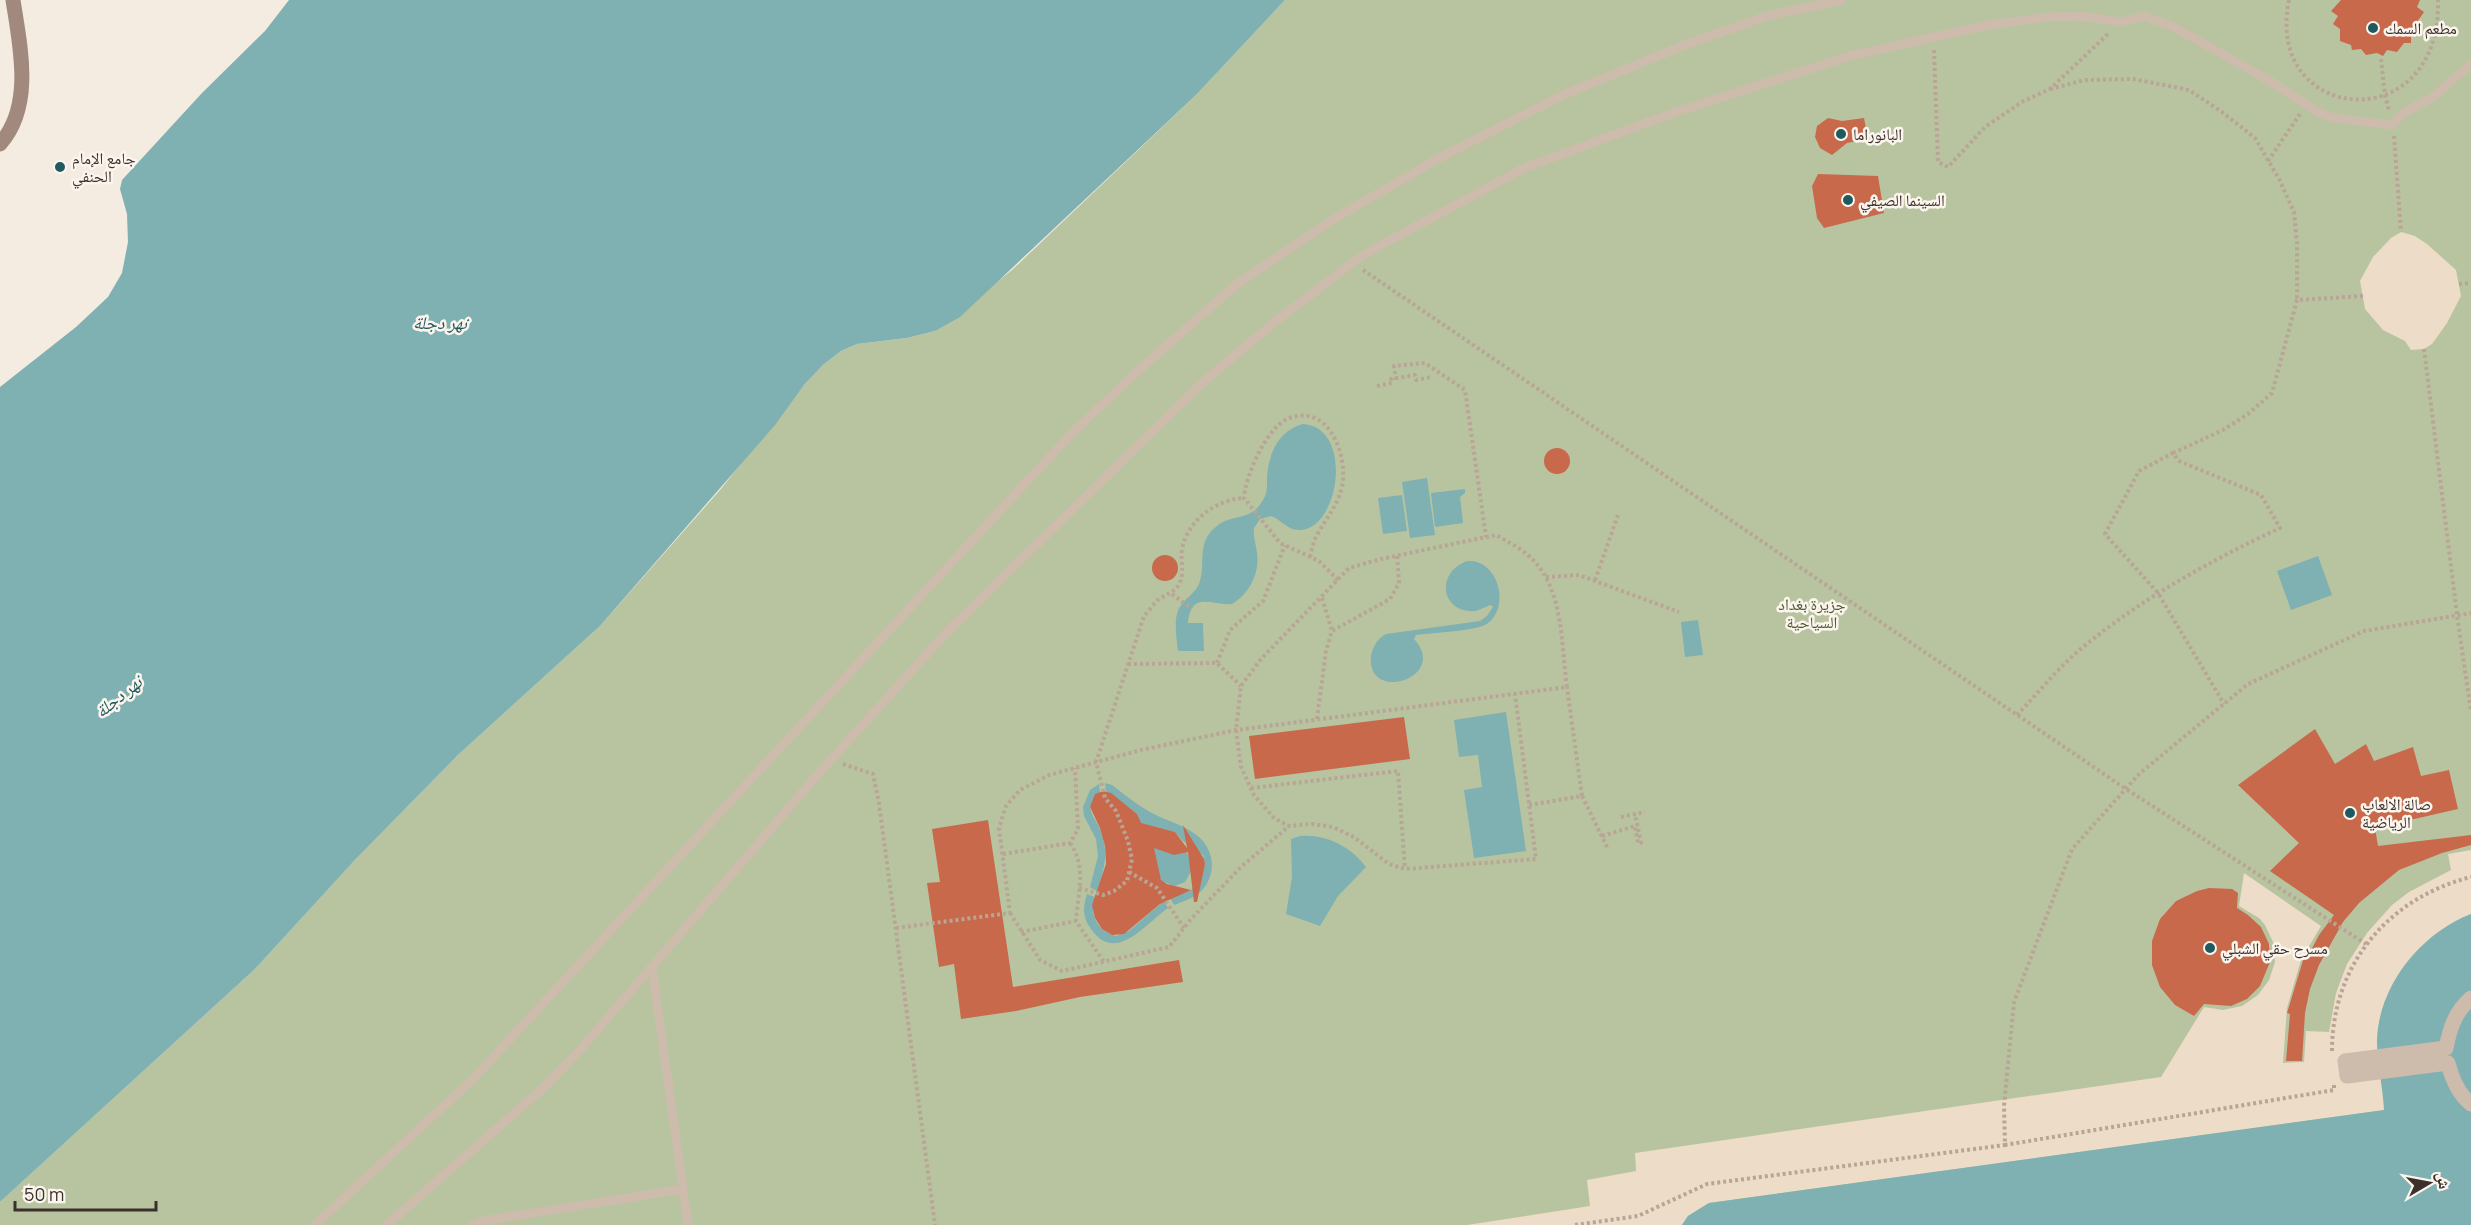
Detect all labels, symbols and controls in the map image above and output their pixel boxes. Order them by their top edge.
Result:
place label: مطعم السمك [2385,17,2457,39]
marker: مطعم السمك [2366,21,2380,35]
place label: البانوراما [1853,123,1902,145]
marker: البانوراما [1834,127,1848,141]
place label: جامع الإمام الحنفي [72,147,136,189]
marker: جامع الإمام الحنفي [53,160,67,174]
place label: السينما الصيفي [1860,189,1945,213]
marker: السينما الصيفي [1841,193,1855,207]
water label: نهر دجلة [413,310,470,334]
park label: جزيرة بغداد السياحية [1778,593,1846,633]
water label: نهر دجلة [89,668,149,722]
place label: صالة الالعاب الرياضية [2362,793,2431,833]
marker: صالة الالعاب الرياضية [2343,806,2357,820]
place label: مسرح حقي الشبلي [2222,937,2328,961]
marker: مسرح حقي الشبلي [2203,941,2217,955]
north arrow [2399,1153,2459,1213]
text: ش [2431,1170,2456,1191]
scale bar [15,1174,156,1212]
text: 50 m [24,1182,64,1206]

